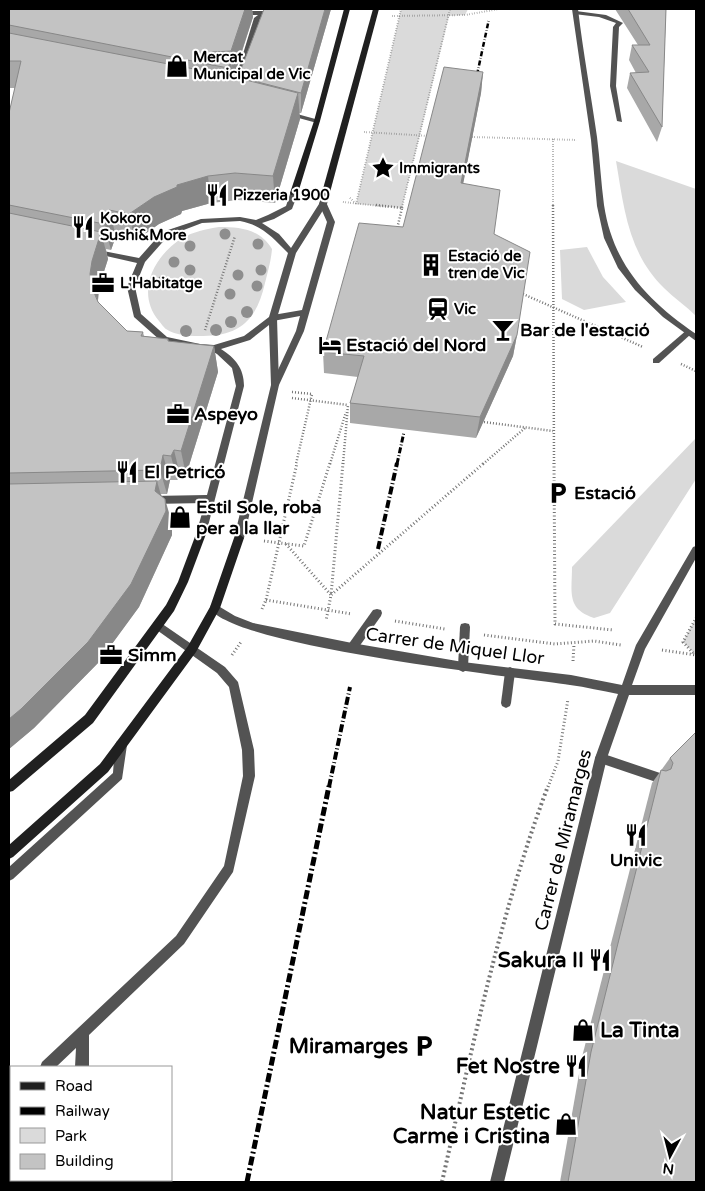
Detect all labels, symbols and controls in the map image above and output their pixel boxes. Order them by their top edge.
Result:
place label: Mercat Municipal de Vic [193,48,310,84]
shop icon: Mercat Municipal de Vic [164,53,190,79]
place icon: Immigrants [370,155,396,181]
place label: Immigrants [399,159,480,178]
restaurant icon: Pizzeria 1900 [204,182,230,208]
place label: Pizzeria 1900 [233,186,330,204]
place label: Kokoro Sushi&More [100,209,187,244]
restaurant icon: Kokoro Sushi&More [70,214,96,240]
place label: Estació de tren de Vic [447,247,525,282]
building icon: Estació de tren de Vic [418,252,444,278]
office icon: L'Habitatge [90,270,116,296]
place label: L'Habitatge [120,274,203,293]
station icon: Vic [425,296,451,322]
place label: Vic [454,300,476,318]
bar icon: Bar de l'estació [490,317,516,343]
place label: Bar de l'estació [520,319,650,341]
hotel icon: Estació del Nord [317,332,343,358]
place label: Estació del Nord [346,334,486,356]
office icon: Aspeyo [165,401,191,427]
place label: Aspeyo [194,403,258,425]
restaurant icon: El Petricó [114,459,140,485]
place label: El Petricó [144,461,225,483]
parking icon: Estació [545,480,571,506]
place label: Estació [574,482,636,504]
place label: Estil Sole, roba per a la llar [196,496,322,539]
shop icon: Estil Sole, roba per a la llar [167,504,193,530]
street label: Carrer de Miquel Llor [364,623,546,669]
office icon: Simm [98,642,124,668]
place label: Simm [128,644,176,666]
street label: Carrer de Miramarges [530,747,596,933]
restaurant icon: Univic [623,822,649,848]
place label: Univic [610,849,663,871]
restaurant icon: Sakura II [587,947,613,973]
place label: Sakura II [498,948,584,973]
shop icon: La Tinta [570,1017,596,1043]
place label: La Tinta [600,1018,680,1043]
parking icon: Miramarges [411,1033,437,1059]
place label: Miramarges [289,1034,408,1059]
restaurant icon: Fet Nostre [563,1053,589,1079]
place label: Fet Nostre [456,1054,560,1079]
legend [10,1066,172,1181]
text: Road [55,1077,93,1095]
place label: Natur Estetic Carme i Cristina [393,1100,550,1149]
text: Railway [55,1102,110,1120]
shop icon: Natur Estetic Carme i Cristina [553,1111,579,1137]
text: Park [55,1127,87,1145]
north arrow [645,1131,695,1181]
text: Building [55,1152,114,1170]
text: N [662,1159,675,1178]

